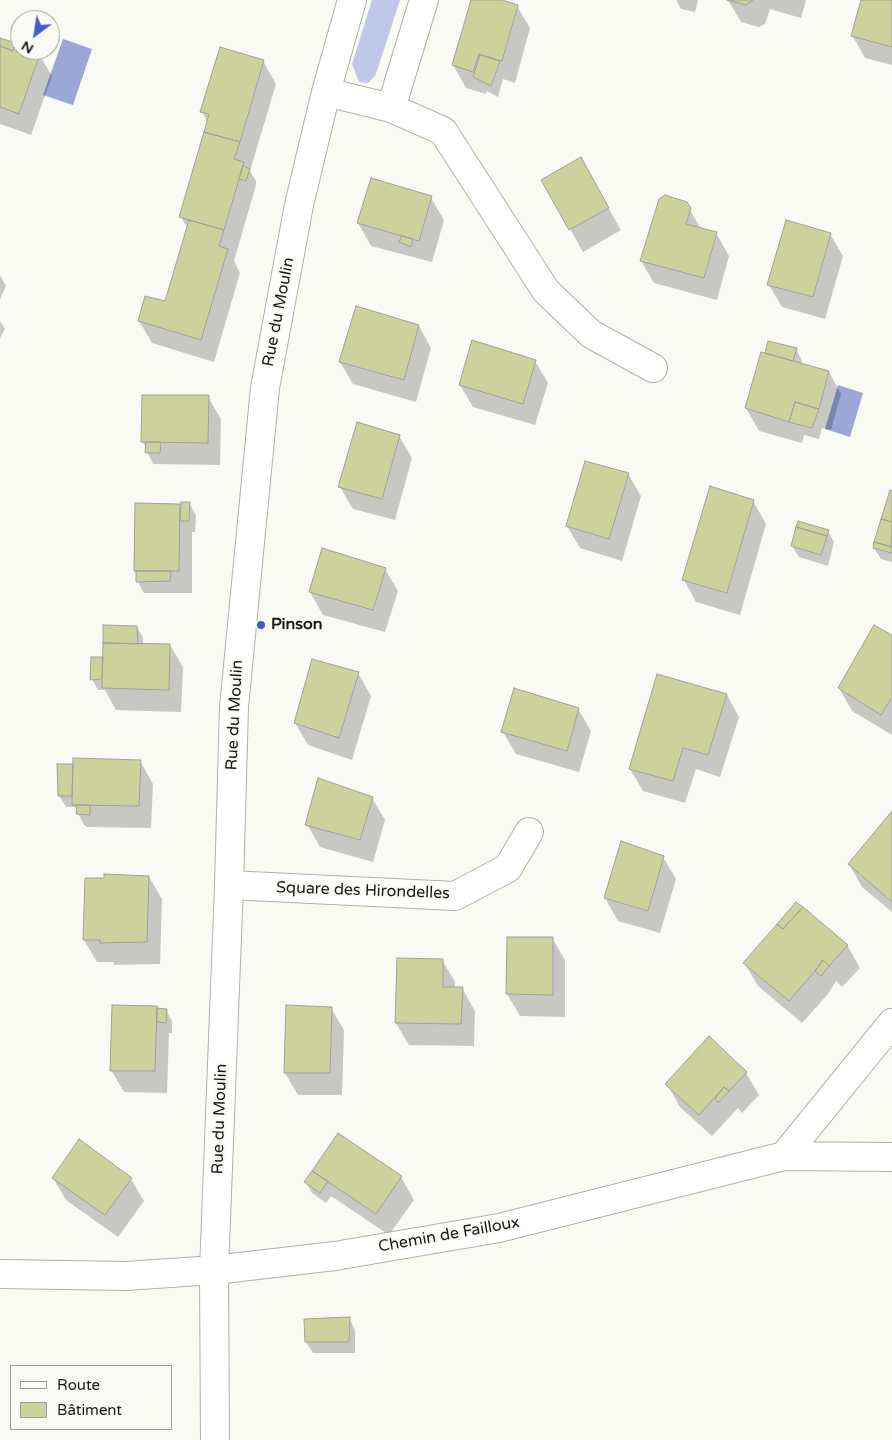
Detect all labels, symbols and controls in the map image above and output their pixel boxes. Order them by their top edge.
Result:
north arrow [10,10,60,60]
text: N [18,37,37,58]
street label: Rue du Moulin [259,256,299,368]
place label: Pinson [271,615,323,635]
marker: Pinson [255,619,267,631]
street label: Rue du Moulin [223,659,247,771]
street label: Square des Hirondelles [276,878,450,904]
street label: Rue du Moulin [208,1063,232,1175]
street label: Chemin de Failloux [377,1213,521,1257]
legend [10,1365,172,1430]
text: Route [57,1376,100,1394]
text: Bâtiment [57,1401,122,1419]

